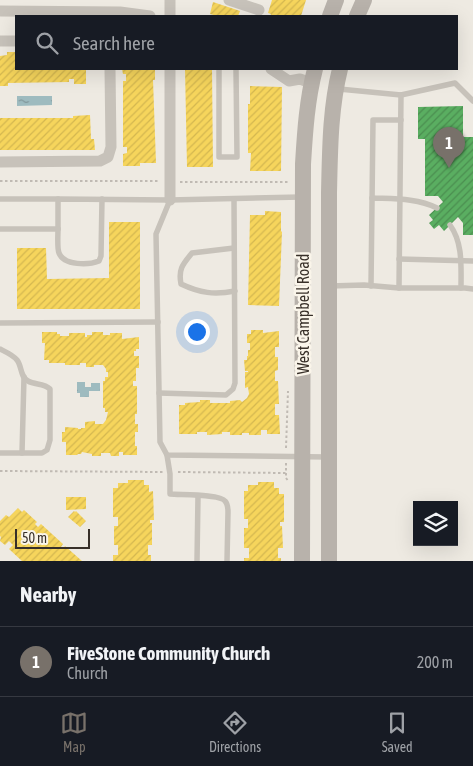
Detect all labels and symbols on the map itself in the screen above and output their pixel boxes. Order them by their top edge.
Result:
pin: 1 [433,127,465,168]
street label: West Campbell Road [294,254,313,374]
your location [184,319,210,345]
scale bar [15,526,90,549]

